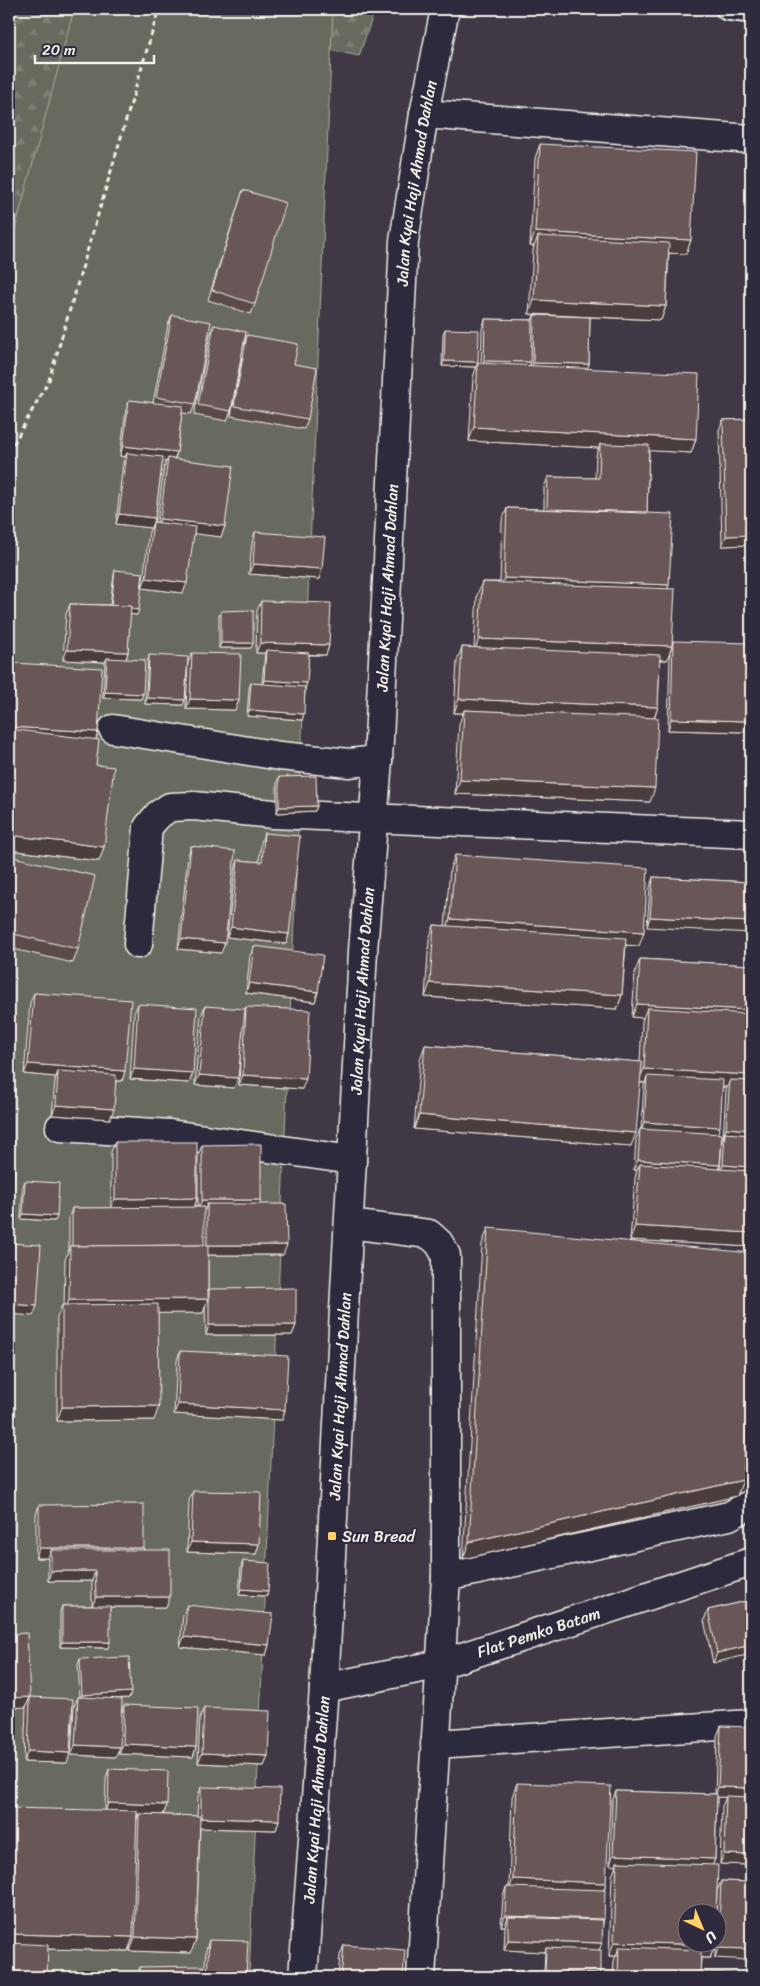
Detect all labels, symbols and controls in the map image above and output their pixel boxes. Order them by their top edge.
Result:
scale bar [35,32,154,64]
text: 20 m [42,37,76,63]
street label: Jalan Kyai Haji Ahmad Dahlan [387,77,445,288]
street label: Jalan Kyai Haji Ahmad Dahlan [367,483,406,693]
street label: Jalan Kyai Haji Ahmad Dahlan [341,886,383,1096]
street label: Jalan Kyai Haji Ahmad Dahlan [319,1291,359,1502]
place label: Sun Bread [342,1522,416,1551]
marker: Sun Bread [326,1530,338,1542]
street label: Flat Pemko Batam [473,1598,604,1666]
street label: Jalan Kyai Haji Ahmad Dahlan [294,1694,338,1905]
north arrow [678,1904,728,1954]
text: U [698,1925,723,1950]

